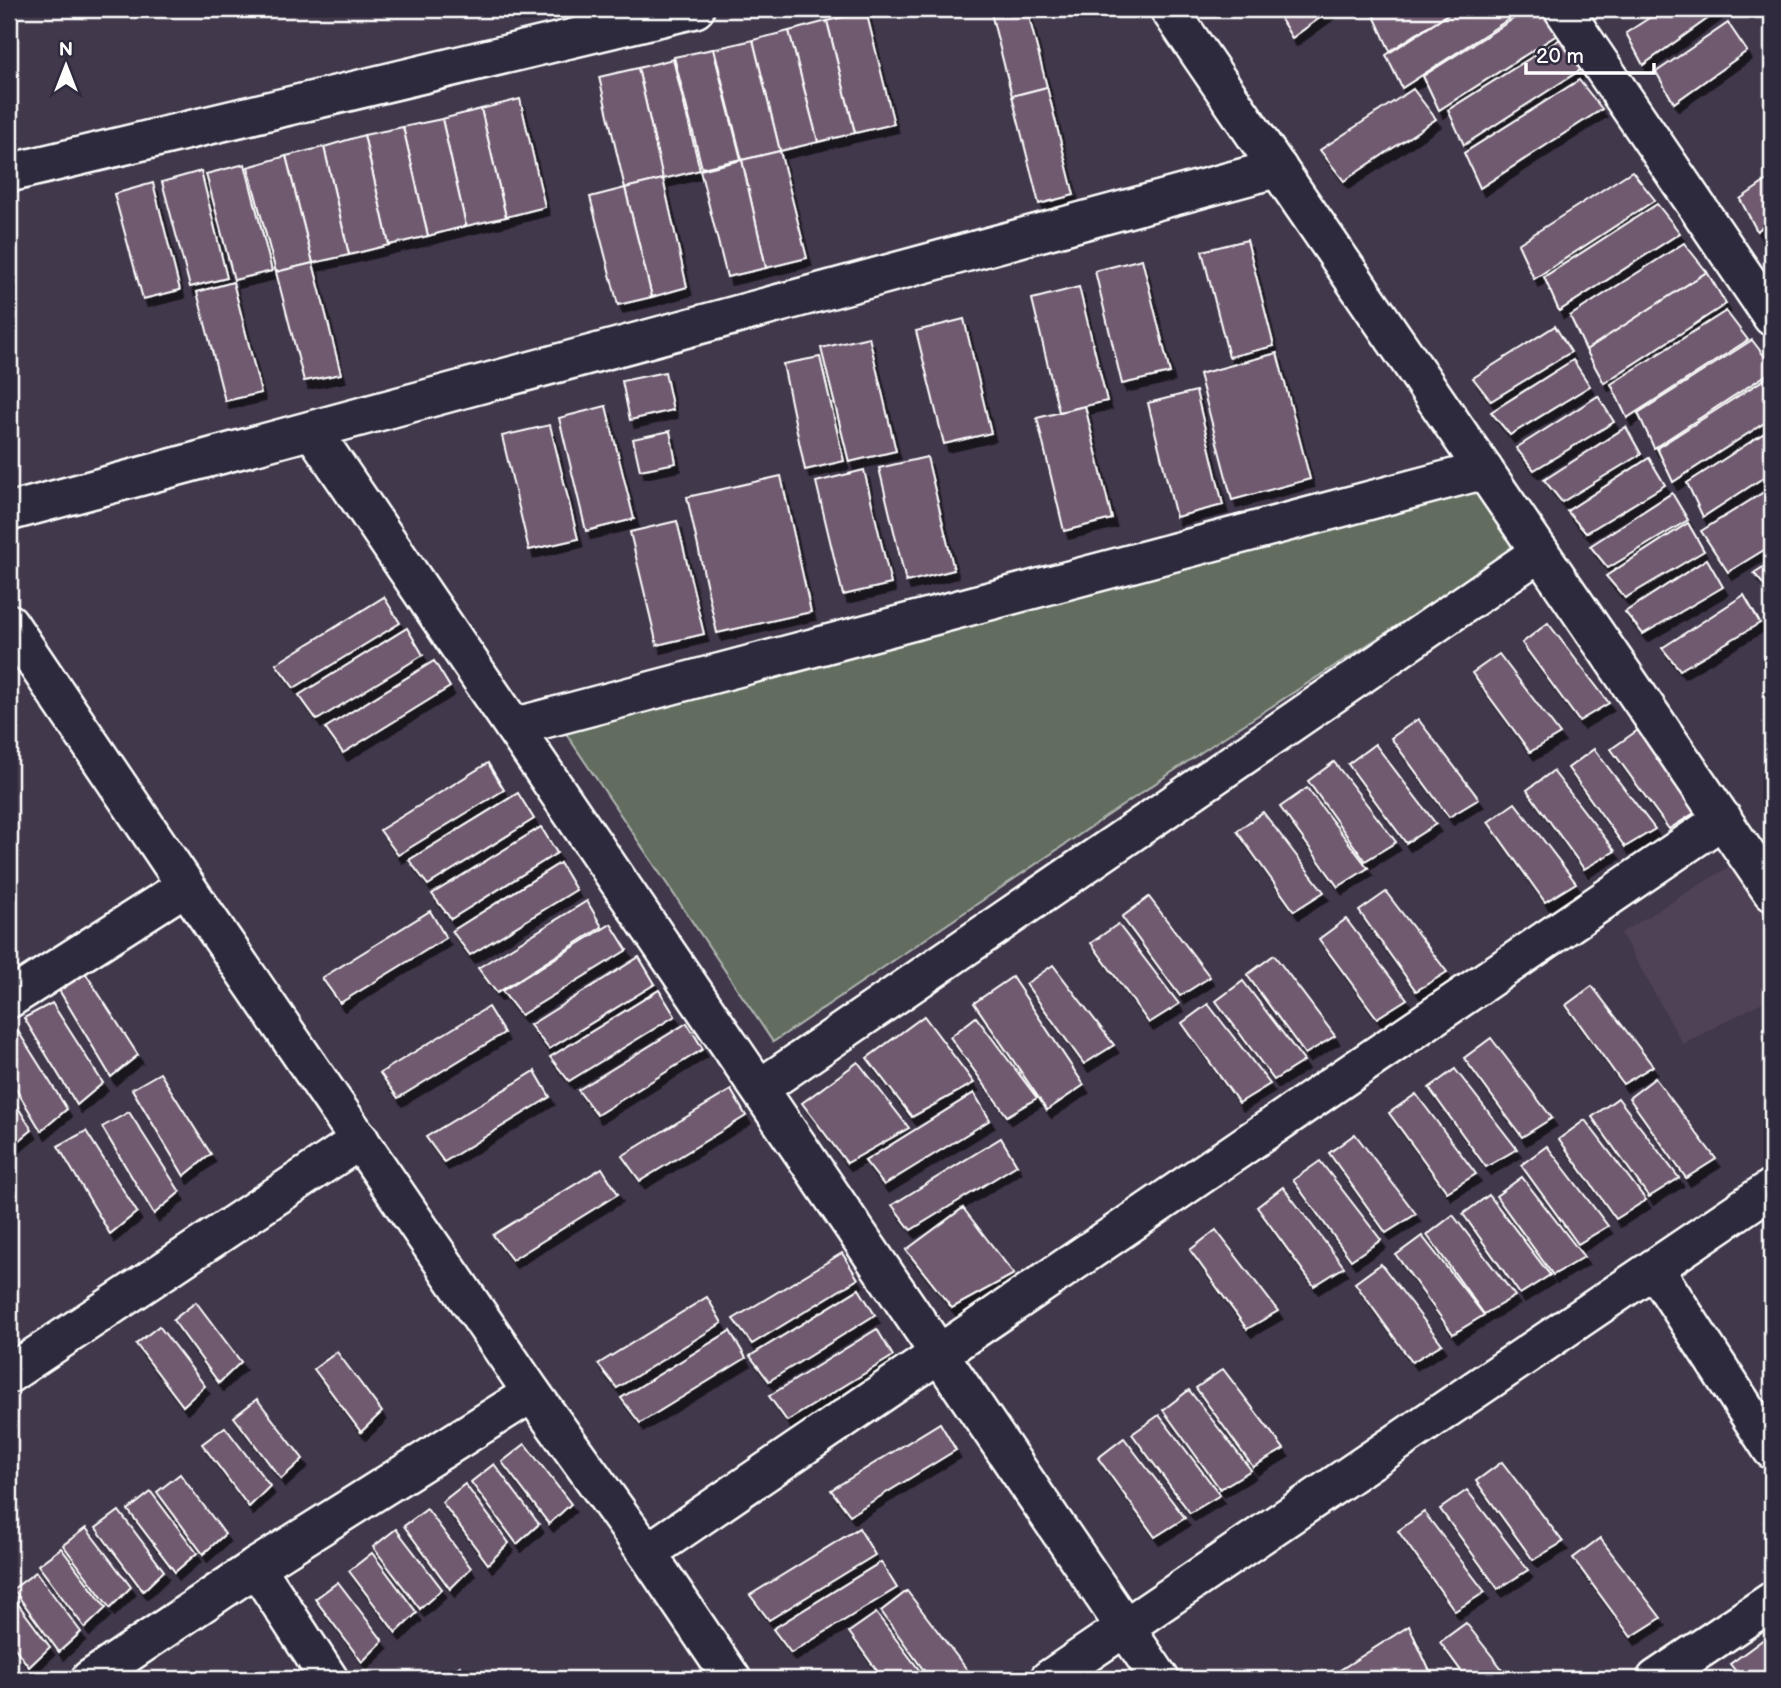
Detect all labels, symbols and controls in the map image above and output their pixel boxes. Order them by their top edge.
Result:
north arrow [32,32,102,102]
scale bar [1526,32,1653,76]
text: N [59,39,73,62]
text: 20 m [1536,44,1584,69]

